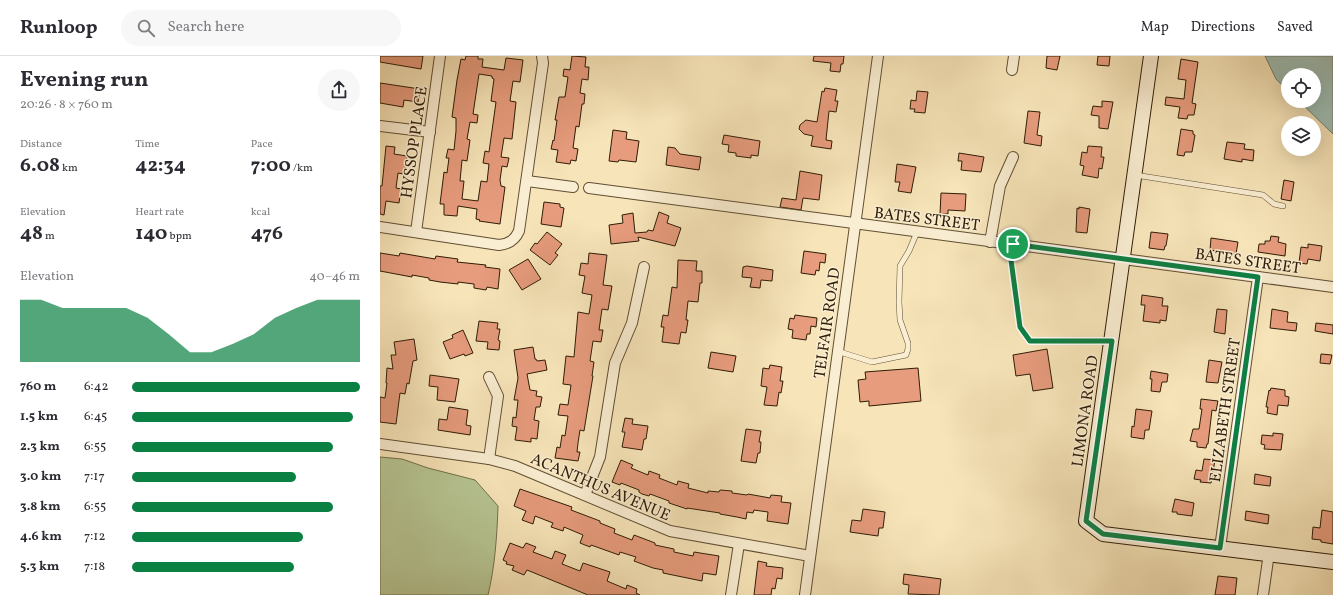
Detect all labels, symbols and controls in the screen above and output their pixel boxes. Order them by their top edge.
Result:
search box [121,10,401,46]
text: Runloop [20,15,97,41]
icon: search [135,17,157,39]
text: Search here [167,17,244,38]
text: Map [1141,18,1169,37]
text: Directions [1191,18,1255,37]
text: Saved [1277,18,1313,37]
text: Evening run [20,65,149,96]
map controls [1281,68,1321,156]
button: locate [1281,68,1321,108]
button: share [318,69,360,111]
street label: HYSSOP PLACE [396,85,434,200]
text: 20:26 · 8 × 760 m [20,96,113,114]
button: layers [1281,116,1321,156]
text: Distance [20,137,62,152]
text: Time [135,137,159,152]
text: Pace [251,137,273,152]
text: 6.08 [20,152,60,180]
text: 42:34 [135,152,186,180]
text: 7:00 [251,152,291,180]
text: km [60,161,78,176]
text: /km [291,161,313,176]
street label: BATES STREET [873,203,981,237]
text: Elevation [20,205,66,220]
text: Heart rate [135,205,184,220]
text: kcal [251,205,270,220]
text: 48 [20,220,43,248]
text: 140 [135,220,167,248]
text: 476 [251,220,283,248]
pin [996,227,1030,261]
text: m [43,229,55,244]
text: bpm [167,229,192,244]
icon: arrive [1002,233,1024,255]
street label: BATES STREET [1193,244,1302,280]
street label: TELFAIR ROAD [809,266,847,380]
text: Elevation [20,268,74,286]
text: 40–46 m [309,268,360,286]
street label: ELIZABETH STREET [1205,337,1247,484]
street label: LIMONA ROAD [1067,354,1105,469]
text: 760 m [20,378,56,396]
text: 6:42 [84,378,108,396]
text: 1.5 km [20,408,58,426]
text: 6:45 [84,408,107,426]
text: 2.3 km [20,438,60,456]
text: 6:55 [84,438,106,456]
street label: ACANTHUS AVENUE [527,448,673,527]
text: 3.0 km [20,468,61,486]
text: 7:17 [84,468,105,486]
text: 3.8 km [20,498,60,516]
text: 6:55 [84,498,106,516]
text: 4.6 km [20,528,62,546]
text: 7:12 [84,528,105,546]
text: 5.3 km [20,558,59,576]
text: 7:18 [84,558,105,576]

